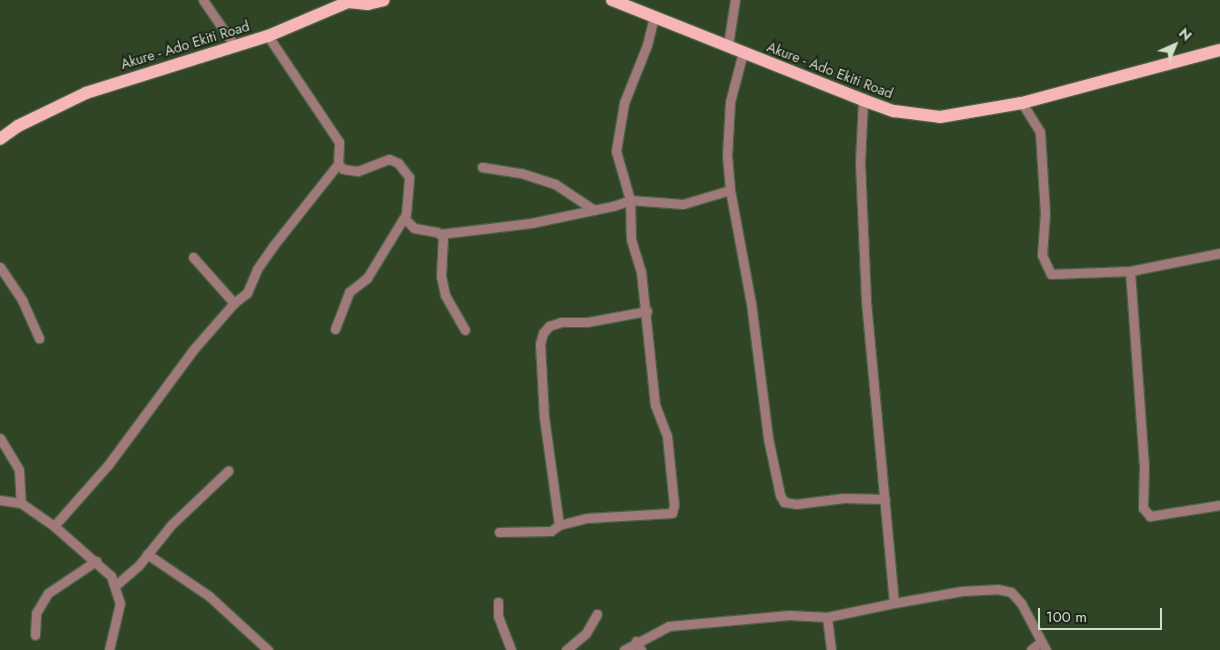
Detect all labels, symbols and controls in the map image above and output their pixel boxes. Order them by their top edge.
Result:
street label: Akure - Ado Ekiti Road [119,17,251,73]
north arrow [1150,20,1200,70]
text: N [1174,23,1196,45]
street label: Akure - Ado Ekiti Road [765,38,895,102]
scale bar [1040,598,1164,630]
text: 100 m [1046,606,1087,628]

